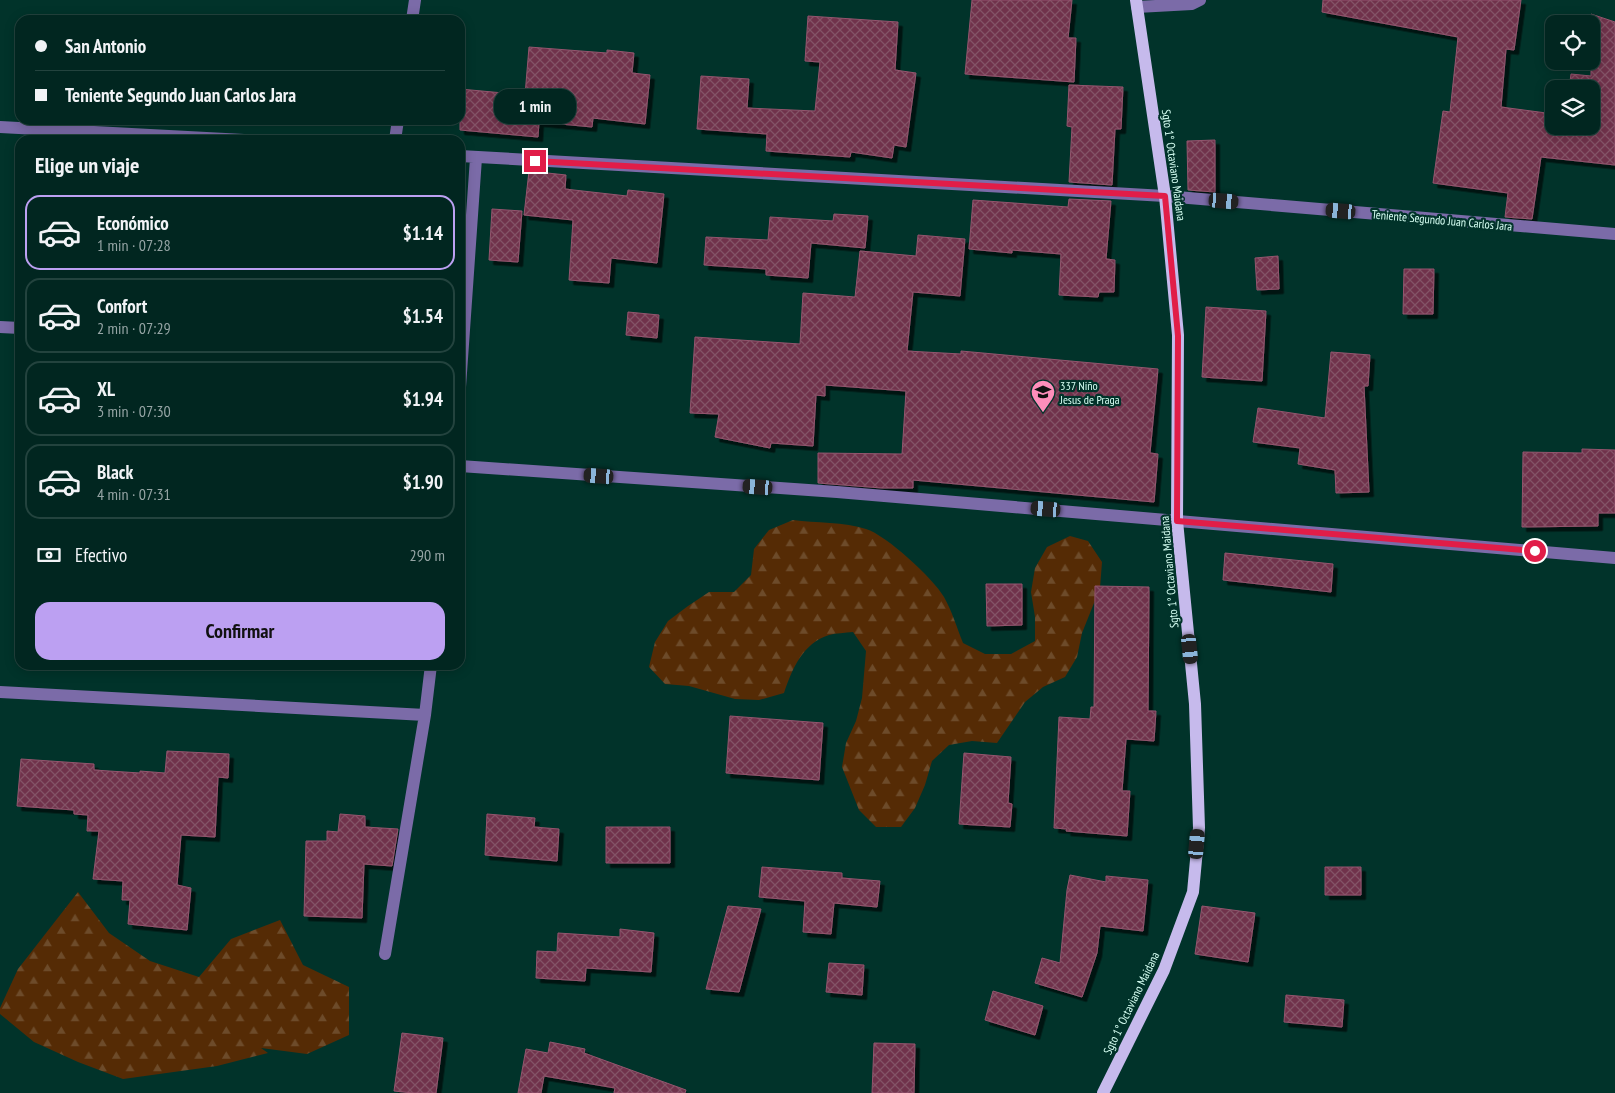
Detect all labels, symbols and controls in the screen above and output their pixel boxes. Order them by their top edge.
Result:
map controls [1545,15,1600,135]
button: locate [1545,15,1600,70]
text: San Antonio [65,34,146,58]
button: layers [1545,80,1600,135]
text: Teniente Segundo Juan Carlos Jara [65,83,296,107]
callout: 1 min [494,89,576,124]
text: 1 min [519,96,551,116]
street label: Sgto 1° Octaviano Maidana [1159,108,1189,222]
route end [524,150,546,172]
text: Elige un viaje [35,151,139,179]
car [1208,192,1239,210]
car [1325,202,1356,220]
street label: Teniente Segundo Juan Carlos Jara [1371,206,1513,234]
icon: car [37,210,82,255]
text: Económico [97,211,169,235]
text: $1.14 [403,221,443,245]
text: 1 min · 07:28 [97,235,171,255]
icon: car [37,293,82,338]
text: Confort [97,294,147,318]
text: $1.54 [403,304,443,328]
text: 2 min · 07:29 [97,318,171,338]
icon: car [37,376,82,421]
text: XL [97,377,115,401]
place label: 337 Niño Jesus de Praga [1059,378,1120,407]
school or university icon: 337 Niño Jesus de Praga [1030,379,1056,413]
text: $1.94 [403,387,443,411]
text: 3 min · 07:30 [97,401,171,421]
icon: car [37,459,82,504]
text: Black [97,460,133,484]
car [583,467,614,485]
text: $1.90 [403,470,443,494]
car [742,478,773,496]
text: 4 min · 07:31 [97,484,171,504]
car [1030,500,1061,518]
street label: Sgto 1° Octaviano Maidana [1157,515,1181,629]
route start [1524,540,1546,562]
icon: cash [35,541,63,569]
text: Efectivo [75,543,127,567]
text: 290 m [410,545,445,565]
button: Confirmar [35,602,445,660]
car [1180,633,1199,665]
car [1188,828,1205,860]
street label: Sgto 1° Octaviano Maidana [1100,949,1162,1057]

